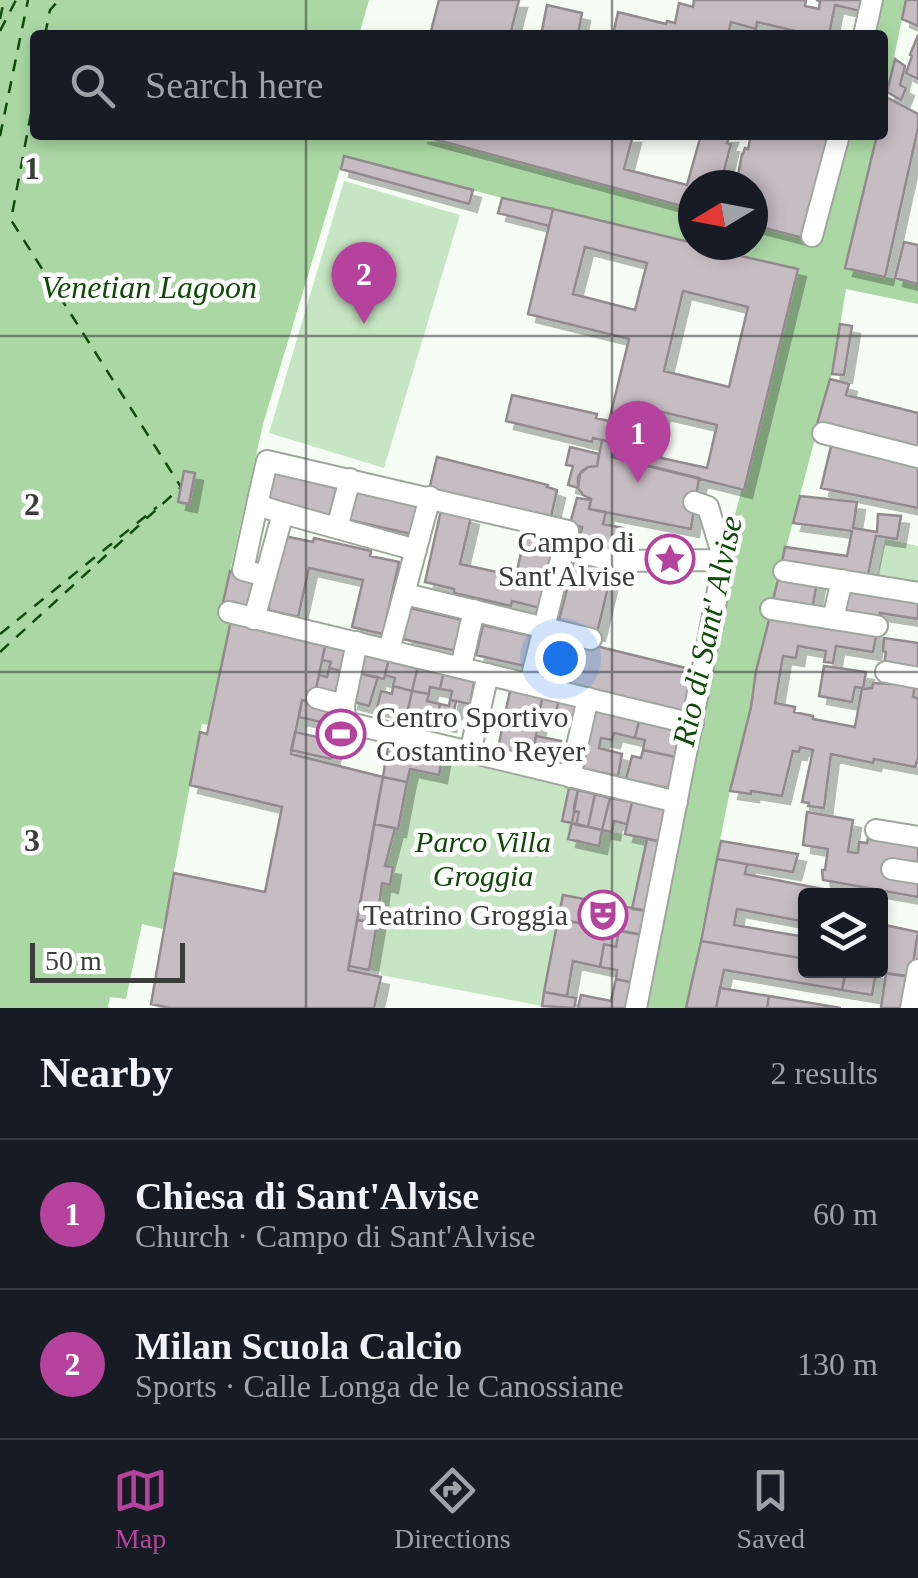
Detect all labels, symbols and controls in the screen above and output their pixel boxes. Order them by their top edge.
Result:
search box [30,30,888,140]
icon: search [65,58,120,113]
text: Search here [145,64,323,106]
text: 1 [24,150,40,186]
north arrow [678,170,768,260]
pin: 2 [332,242,396,324]
water label: Venetian Lagoon [41,269,257,305]
pin: 1 [606,400,670,483]
text: 2 [24,486,40,522]
water label: Rio di Sant' Alvise [665,512,749,750]
place label: Campo di Sant'Alvise [498,525,635,592]
place icon: Campo di Sant'Alvise [644,533,696,585]
your location [535,633,586,684]
place label: Centro Sportivo Costantino Reyer [376,700,585,767]
sports icon: Centro Sportivo Costantino Reyer [315,708,367,760]
text: 3 [24,822,40,858]
park label: Parco Villa Groggia [414,825,551,892]
map controls [798,888,888,978]
button: layers [798,888,888,978]
theatre icon: Teatrino Groggia [577,889,629,941]
place label: Teatrino Groggia [363,898,568,931]
scale bar [30,938,185,983]
text: 50 m [45,945,102,976]
text: Nearby [40,1050,173,1096]
text: 2 results [770,1055,878,1091]
text: Chiesa di Sant'Alvise [135,1175,479,1217]
text: 1 [65,1196,81,1232]
text: 60 m [813,1196,878,1232]
text: Church · Campo di Sant'Alvise [135,1218,535,1254]
text: Milan Scuola Calcio [135,1325,462,1367]
text: 2 [65,1346,81,1382]
text: 130 m [797,1346,878,1382]
text: Sports · Calle Longa de le Canossiane [135,1368,624,1404]
tab: Map [113,1463,168,1555]
tab: Directions [394,1463,511,1555]
tab: Saved [737,1463,805,1555]

